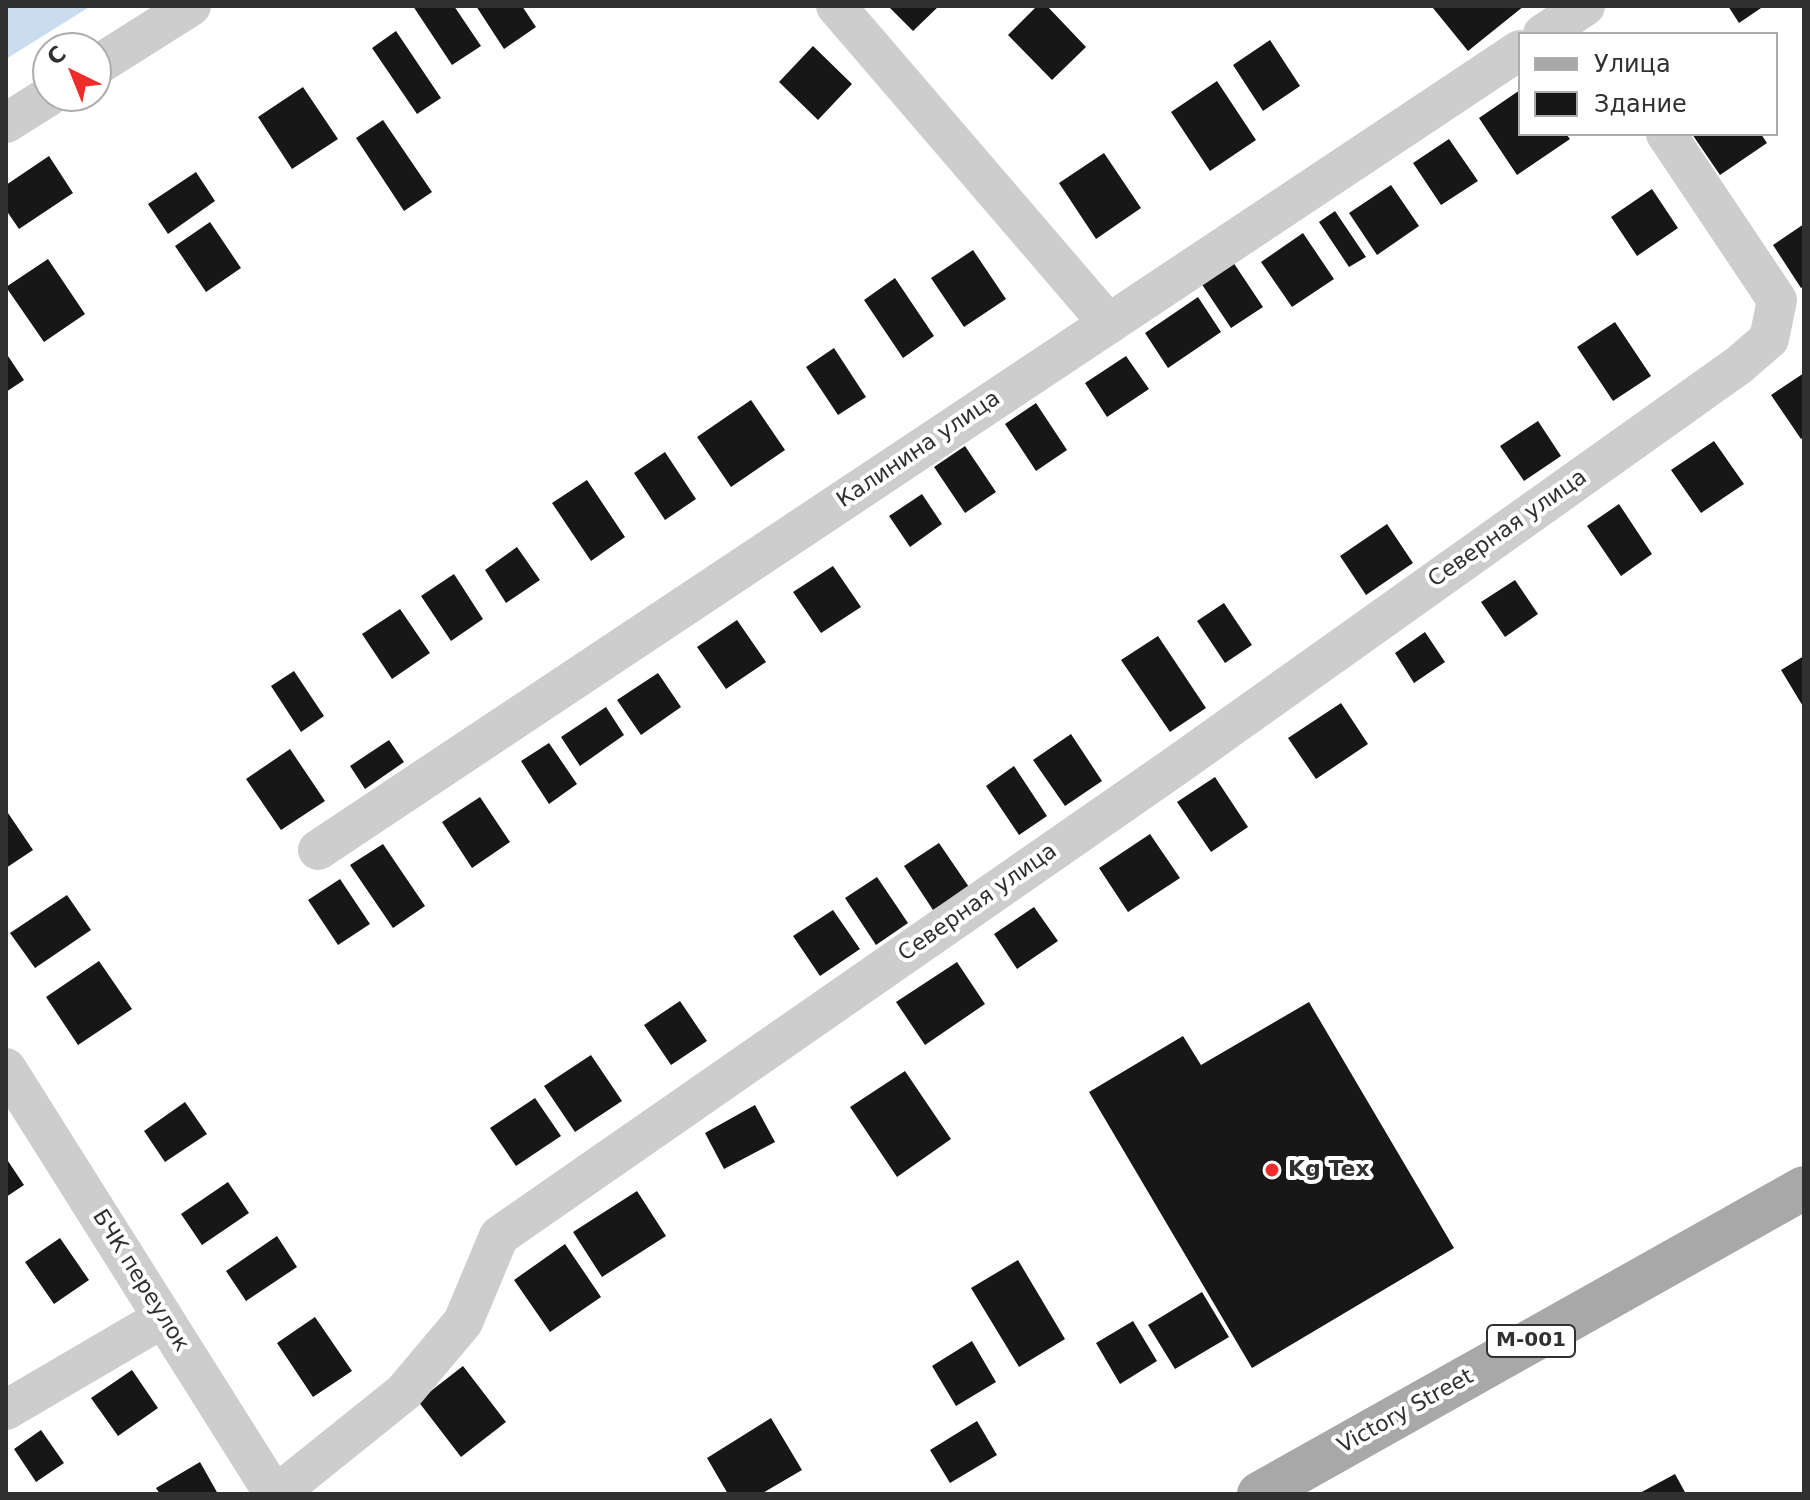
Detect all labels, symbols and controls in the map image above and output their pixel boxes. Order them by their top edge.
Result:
north arrow [32,32,112,112]
legend [1518,32,1778,136]
text: С [42,41,71,70]
text: Улица [1594,50,1671,78]
text: Здание [1594,90,1687,118]
street label: Калинина улица [833,386,1005,514]
street label: Северная улица [1424,464,1592,594]
street label: Северная улица [894,838,1062,968]
place label: Kg Tex [1288,1157,1370,1183]
marker: Kg Tex [1263,1161,1281,1179]
street label: БЧК переулок [86,1205,194,1357]
road number: М-001 [1487,1325,1575,1357]
street label: Victory Street [1334,1364,1478,1460]

